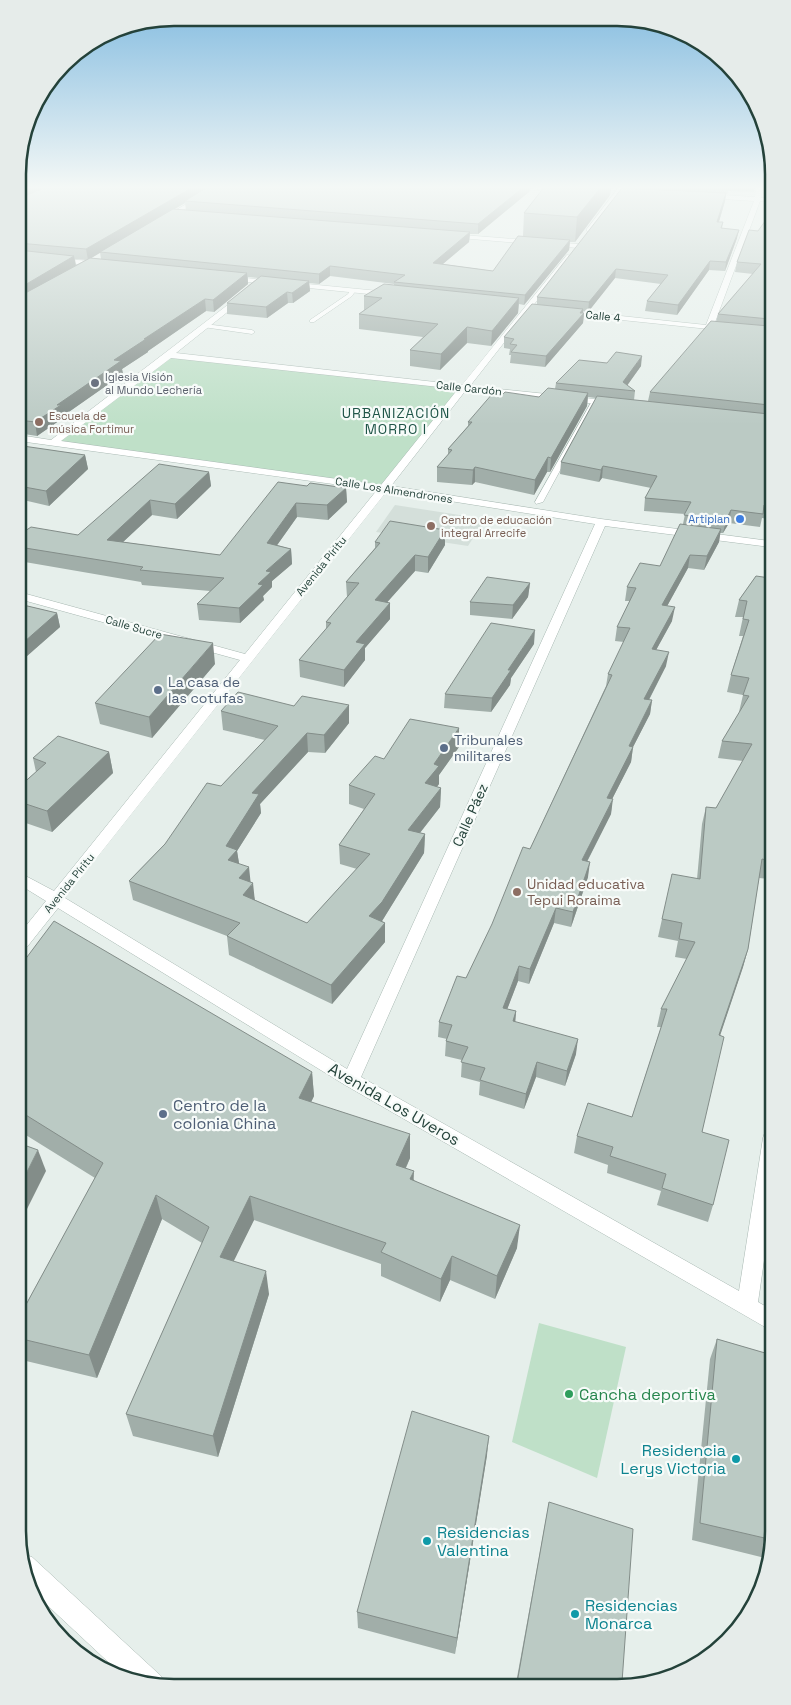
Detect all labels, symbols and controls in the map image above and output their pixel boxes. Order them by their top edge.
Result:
street label: Calle 4 [585,307,621,325]
place label: Iglesia Visión al Mundo Lechería [105,370,203,397]
marker: Iglesia Visión al Mundo Lechería [89,377,101,389]
street label: Calle Cardón [435,378,503,398]
district label: URBANIZACIÓN MORRO I [342,404,450,438]
place label: Escuela de música Fortimur [49,409,134,436]
marker: Escuela de música Fortimur [33,416,45,428]
street label: Calle Los Almendrones [334,474,454,506]
place label: Artiplan [688,512,730,526]
place label: Centro de educación integral Arrecife [441,513,552,540]
marker: Artiplan [734,513,746,525]
marker: Centro de educación integral Arrecife [425,520,437,532]
street label: Avenida Píritu [293,533,349,599]
street label: Calle Sucre [104,612,164,642]
place label: La casa de las cotufas [168,673,244,707]
marker: La casa de las cotufas [152,684,164,696]
place label: Tribunales militares [454,731,523,765]
marker: Tribunales militares [438,742,450,754]
street label: Calle Páez [448,781,492,849]
street label: Avenida Píritu [41,850,97,916]
place label: Unidad educativa Tepui Roraima [527,875,645,909]
marker: Unidad educativa Tepui Roraima [511,886,523,898]
street label: Avenida Los Uveros [324,1058,464,1150]
place label: Centro de la colonia China [173,1095,276,1134]
marker: Centro de la colonia China [157,1108,169,1120]
place label: Cancha deportiva [579,1384,716,1405]
marker: Cancha deportiva [563,1388,575,1400]
place label: Residencia Lerys Victoria [621,1440,726,1479]
marker: Residencia Lerys Victoria [730,1453,742,1465]
place label: Residencias Valentina [437,1522,530,1561]
marker: Residencias Valentina [421,1535,433,1547]
place label: Residencias Monarca [585,1595,678,1634]
marker: Residencias Monarca [569,1608,581,1620]

